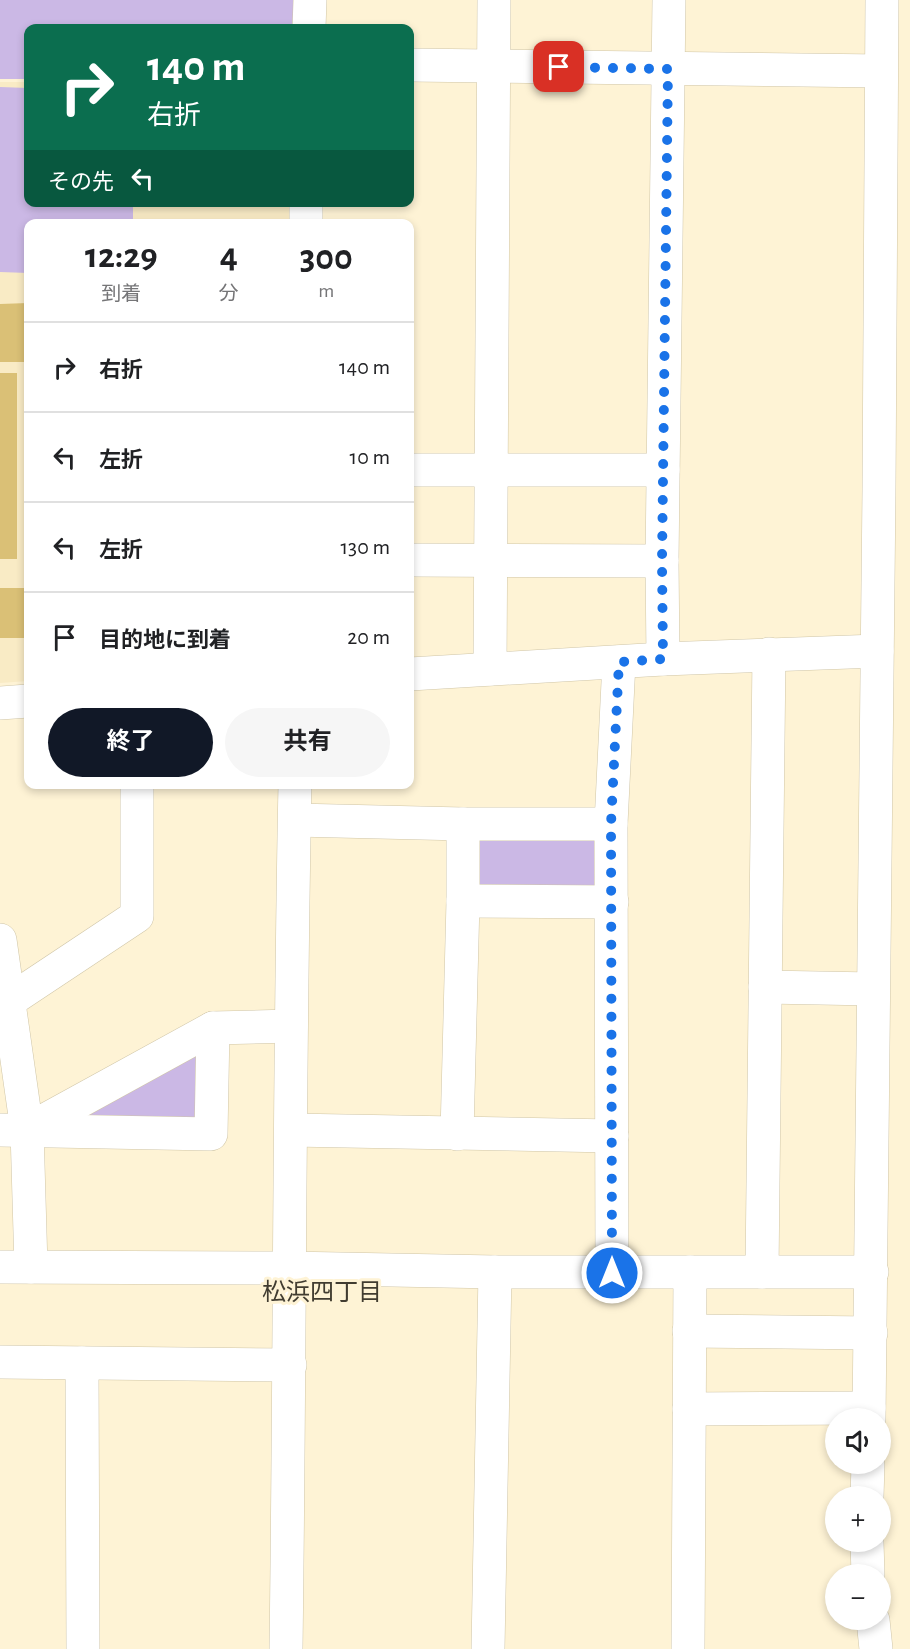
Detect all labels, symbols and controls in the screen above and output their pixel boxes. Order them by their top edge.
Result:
pin [533,41,584,92]
text: 140 m [147,46,245,88]
icon: right [48,48,126,126]
icon: arrive [542,50,575,83]
text: 右折 [147,102,201,129]
icon: left [126,162,159,195]
text: その先 [48,171,114,193]
text: 12:29 [85,238,158,274]
text: 4 [220,238,238,274]
text: 300 [300,240,353,276]
text: m [318,281,334,301]
text: 到着 [101,284,141,304]
text: 分 [219,284,239,304]
icon: right [48,351,81,384]
text: 140 m [339,356,390,378]
text: 右折 [99,359,143,381]
icon: left [48,441,81,474]
text: 10 m [350,446,390,468]
text: 左折 [99,449,143,471]
icon: left [48,531,81,564]
text: 130 m [341,536,390,558]
text: 左折 [99,539,143,561]
icon: arrive [48,621,81,654]
text: 20 m [347,626,390,648]
text: 目的地に到着 [99,629,231,651]
button: 終了 [48,708,213,777]
button: 共有 [225,708,390,777]
position arrow [580,1241,644,1305]
district label: 松浜四丁目 [262,1279,382,1305]
map controls [825,1408,891,1630]
button: sound [825,1408,891,1474]
button: + [825,1486,891,1552]
button: − [825,1564,891,1630]

